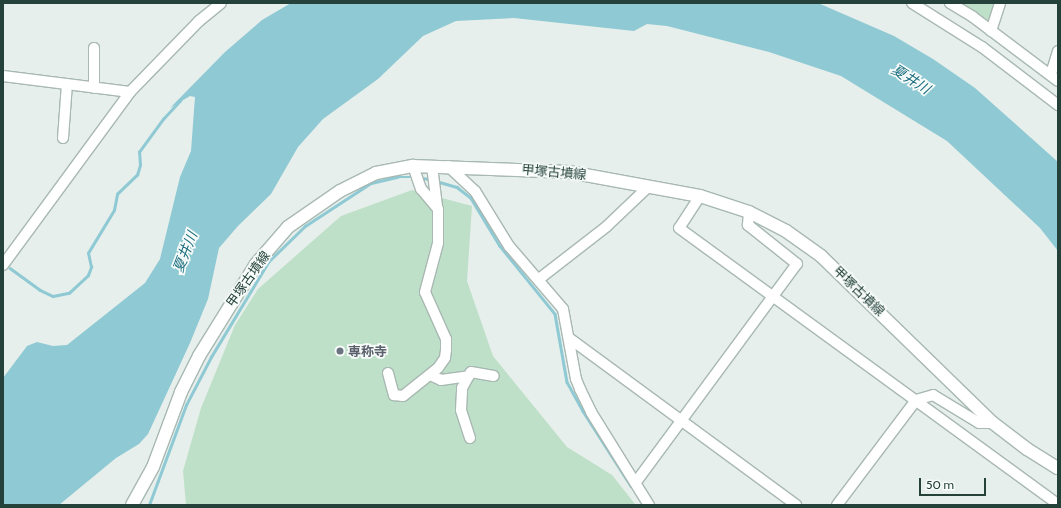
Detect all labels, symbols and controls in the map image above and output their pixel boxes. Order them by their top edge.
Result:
water label: 夏井川 [889,61,933,97]
street label: 甲塚古墳線 [521,161,587,183]
water label: 夏井川 [170,229,200,275]
street label: 甲塚古墳線 [223,248,273,310]
street label: 甲塚古墳線 [830,263,888,319]
place label: 専称寺 [348,343,387,359]
marker: 専称寺 [335,346,345,356]
scale bar [921,470,988,496]
text: 50 m [926,477,954,492]

